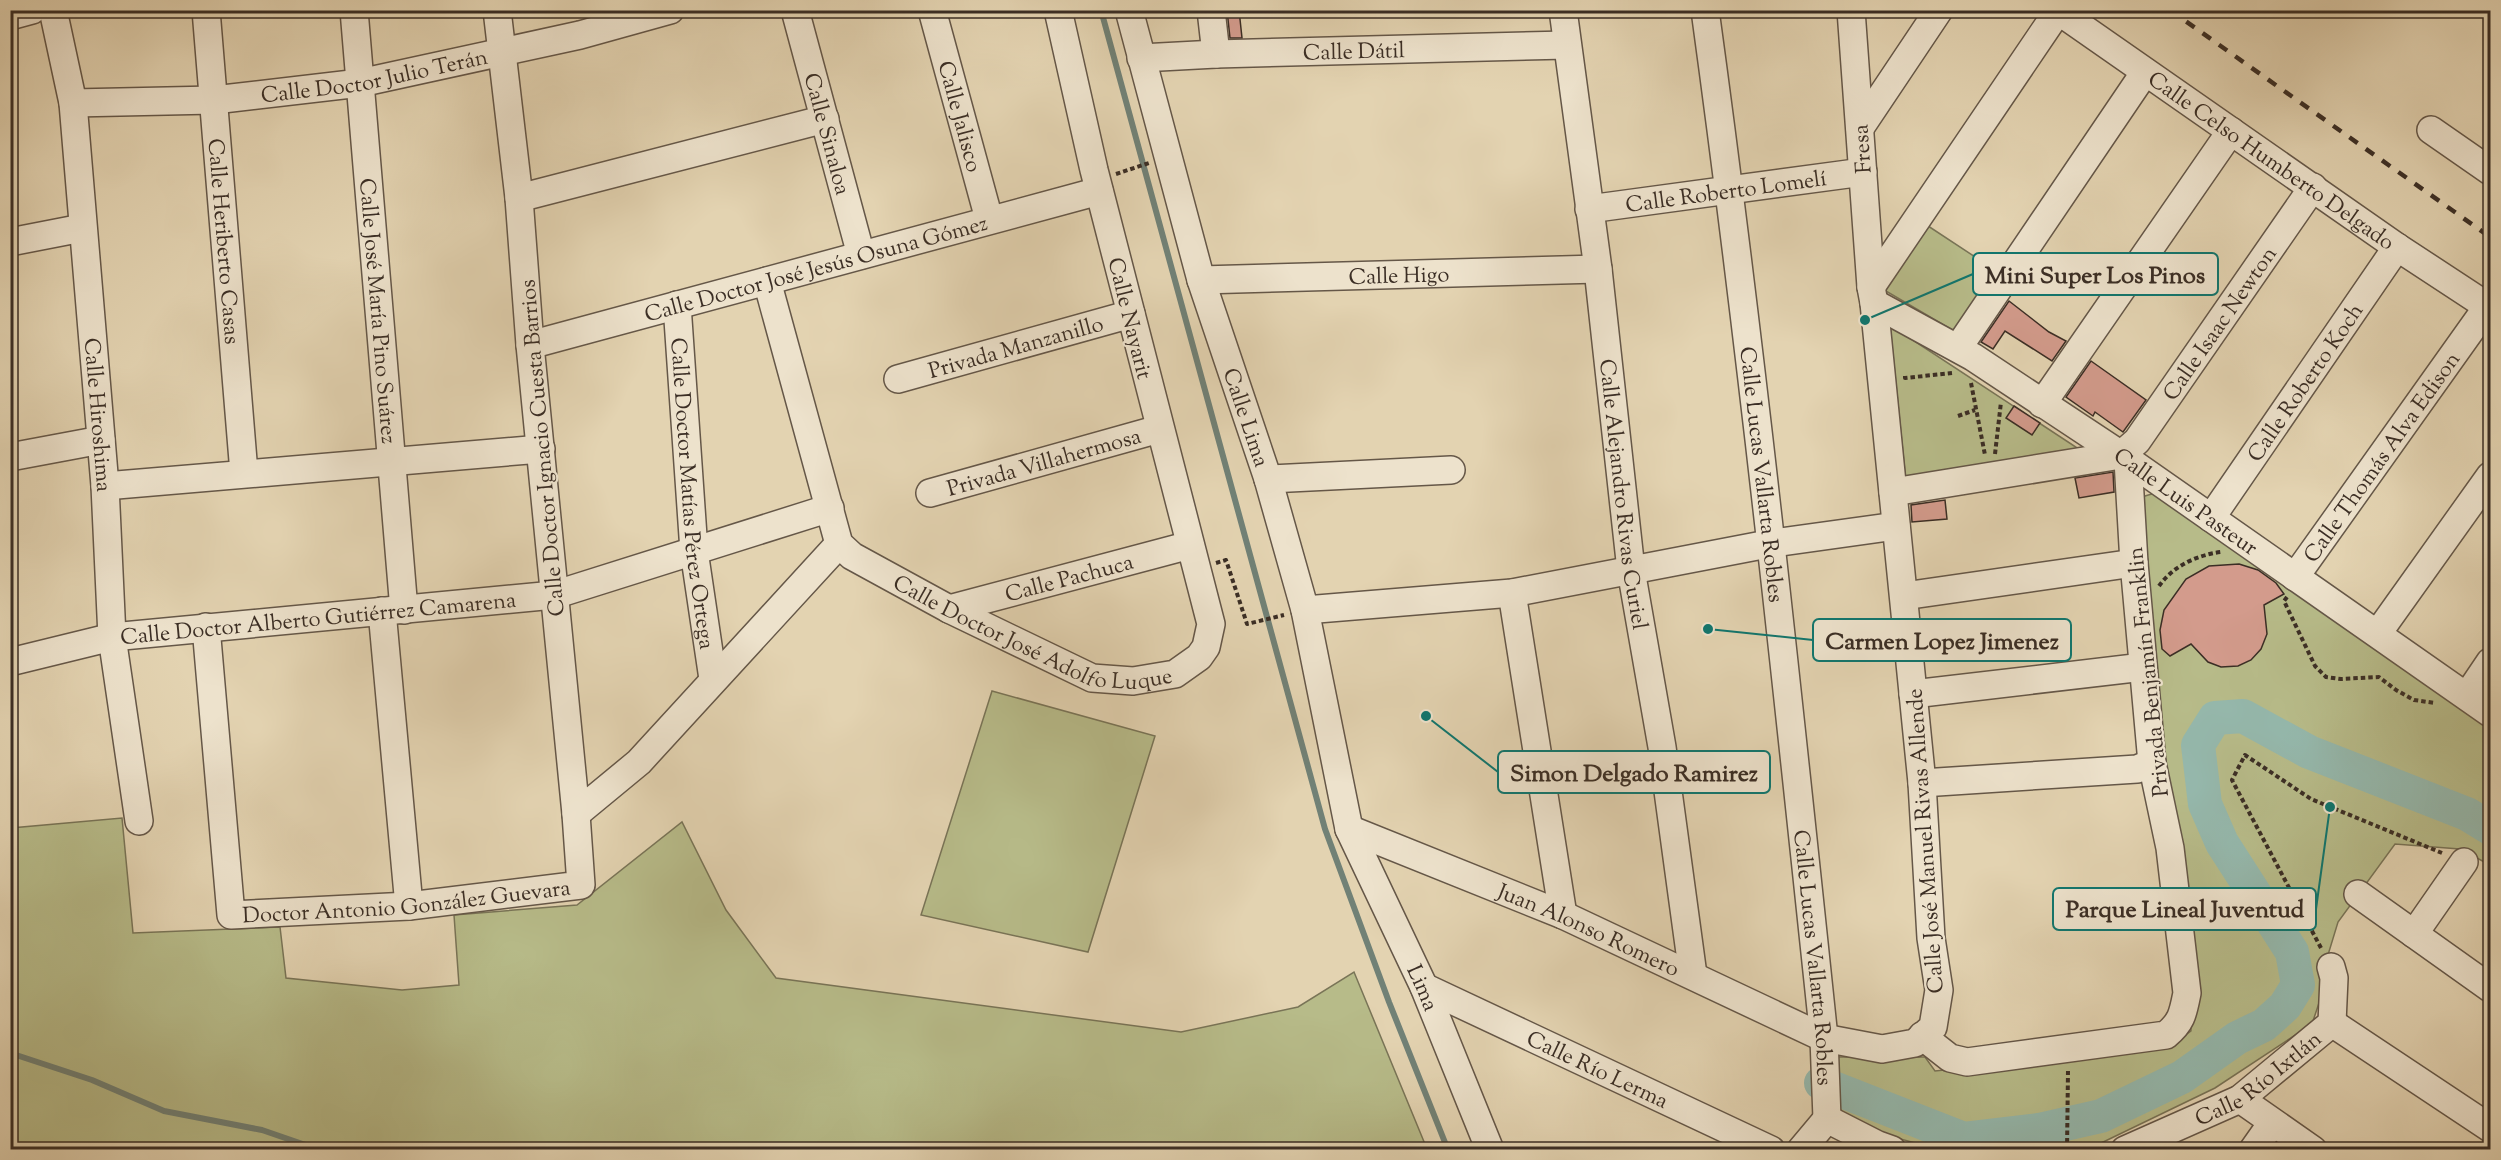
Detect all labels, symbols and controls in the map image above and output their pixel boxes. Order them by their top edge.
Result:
street label: Calle Dátil [1303,36,1405,71]
street label: Calle Doctor Julio Terán [259,43,491,113]
street label: Calle Jalisco [928,58,989,176]
street label: Calle Celso Humberto Delgado [2140,65,2400,260]
street label: Calle Sinaloa [794,70,857,199]
street label: Fresa [1846,123,1882,174]
street label: Calle Heriberto Casas [198,137,246,346]
street label: Calle Roberto Lomelí [1624,164,1829,223]
street label: Calle José María Pino Suárez [349,177,403,445]
street label: Calle Doctor José Jesús Osuna Gómez [641,209,992,332]
street label: Calle Isaac Newton [2157,241,2286,408]
callout: Mini Super Los Pinos [1973,253,2218,295]
street label: Calle Nayarit [1097,254,1159,383]
street label: Calle Higo [1348,260,1450,295]
text: Mini Super Los Pinos [1985,260,2205,294]
street label: Calle Doctor Ignacio Cuesta Barrios [513,278,575,618]
street label: Calle Roberto Koch [2241,298,2373,469]
street label: Privada Manzanillo [925,309,1108,389]
street label: Calle Hiroshima [74,337,118,493]
street label: Calle Doctor Matías Pérez Ortega [660,337,721,652]
street label: Calle Lucas Vallarta Robles [1729,345,1790,604]
street label: Calle Thomás Alva Edison [2297,346,2470,570]
street label: Calle Alejandro Rivas Curiel [1589,357,1654,633]
street label: Calle Lima [1213,364,1276,472]
street label: Privada Villahermosa [944,422,1145,507]
street label: Calle Luis Pasteur [2106,441,2263,565]
street label: Privada Benjamín Franklin [2121,545,2179,798]
street label: Calle Pachuca [1002,548,1137,612]
street label: Calle Doctor José Adolfo Luque [886,568,1175,700]
street label: Calle Doctor Alberto Gutiérrez Camarena [119,586,518,655]
callout: Carmen Lopez Jimenez [1813,619,2071,661]
text: Carmen Lopez Jimenez [1825,626,2059,660]
street label: Calle José Manuel Rivas Allende [1900,687,1954,994]
callout: Simon Delgado Ramirez [1498,751,1770,793]
text: Simon Delgado Ramirez [1510,758,1758,792]
street label: Calle Lucas Vallarta Robles [1783,828,1839,1086]
street label: Doctor Antonio González Guevara [242,873,572,933]
street label: Juan Alonso Romero [1491,877,1684,987]
callout: Parque Lineal Juventud [2053,888,2316,930]
text: Parque Lineal Juventud [2066,894,2305,928]
street label: Lima [1397,960,1445,1017]
street label: Calle Río Lerma [1520,1024,1673,1118]
street label: Calle Río Ixtlán [2190,1025,2330,1136]

